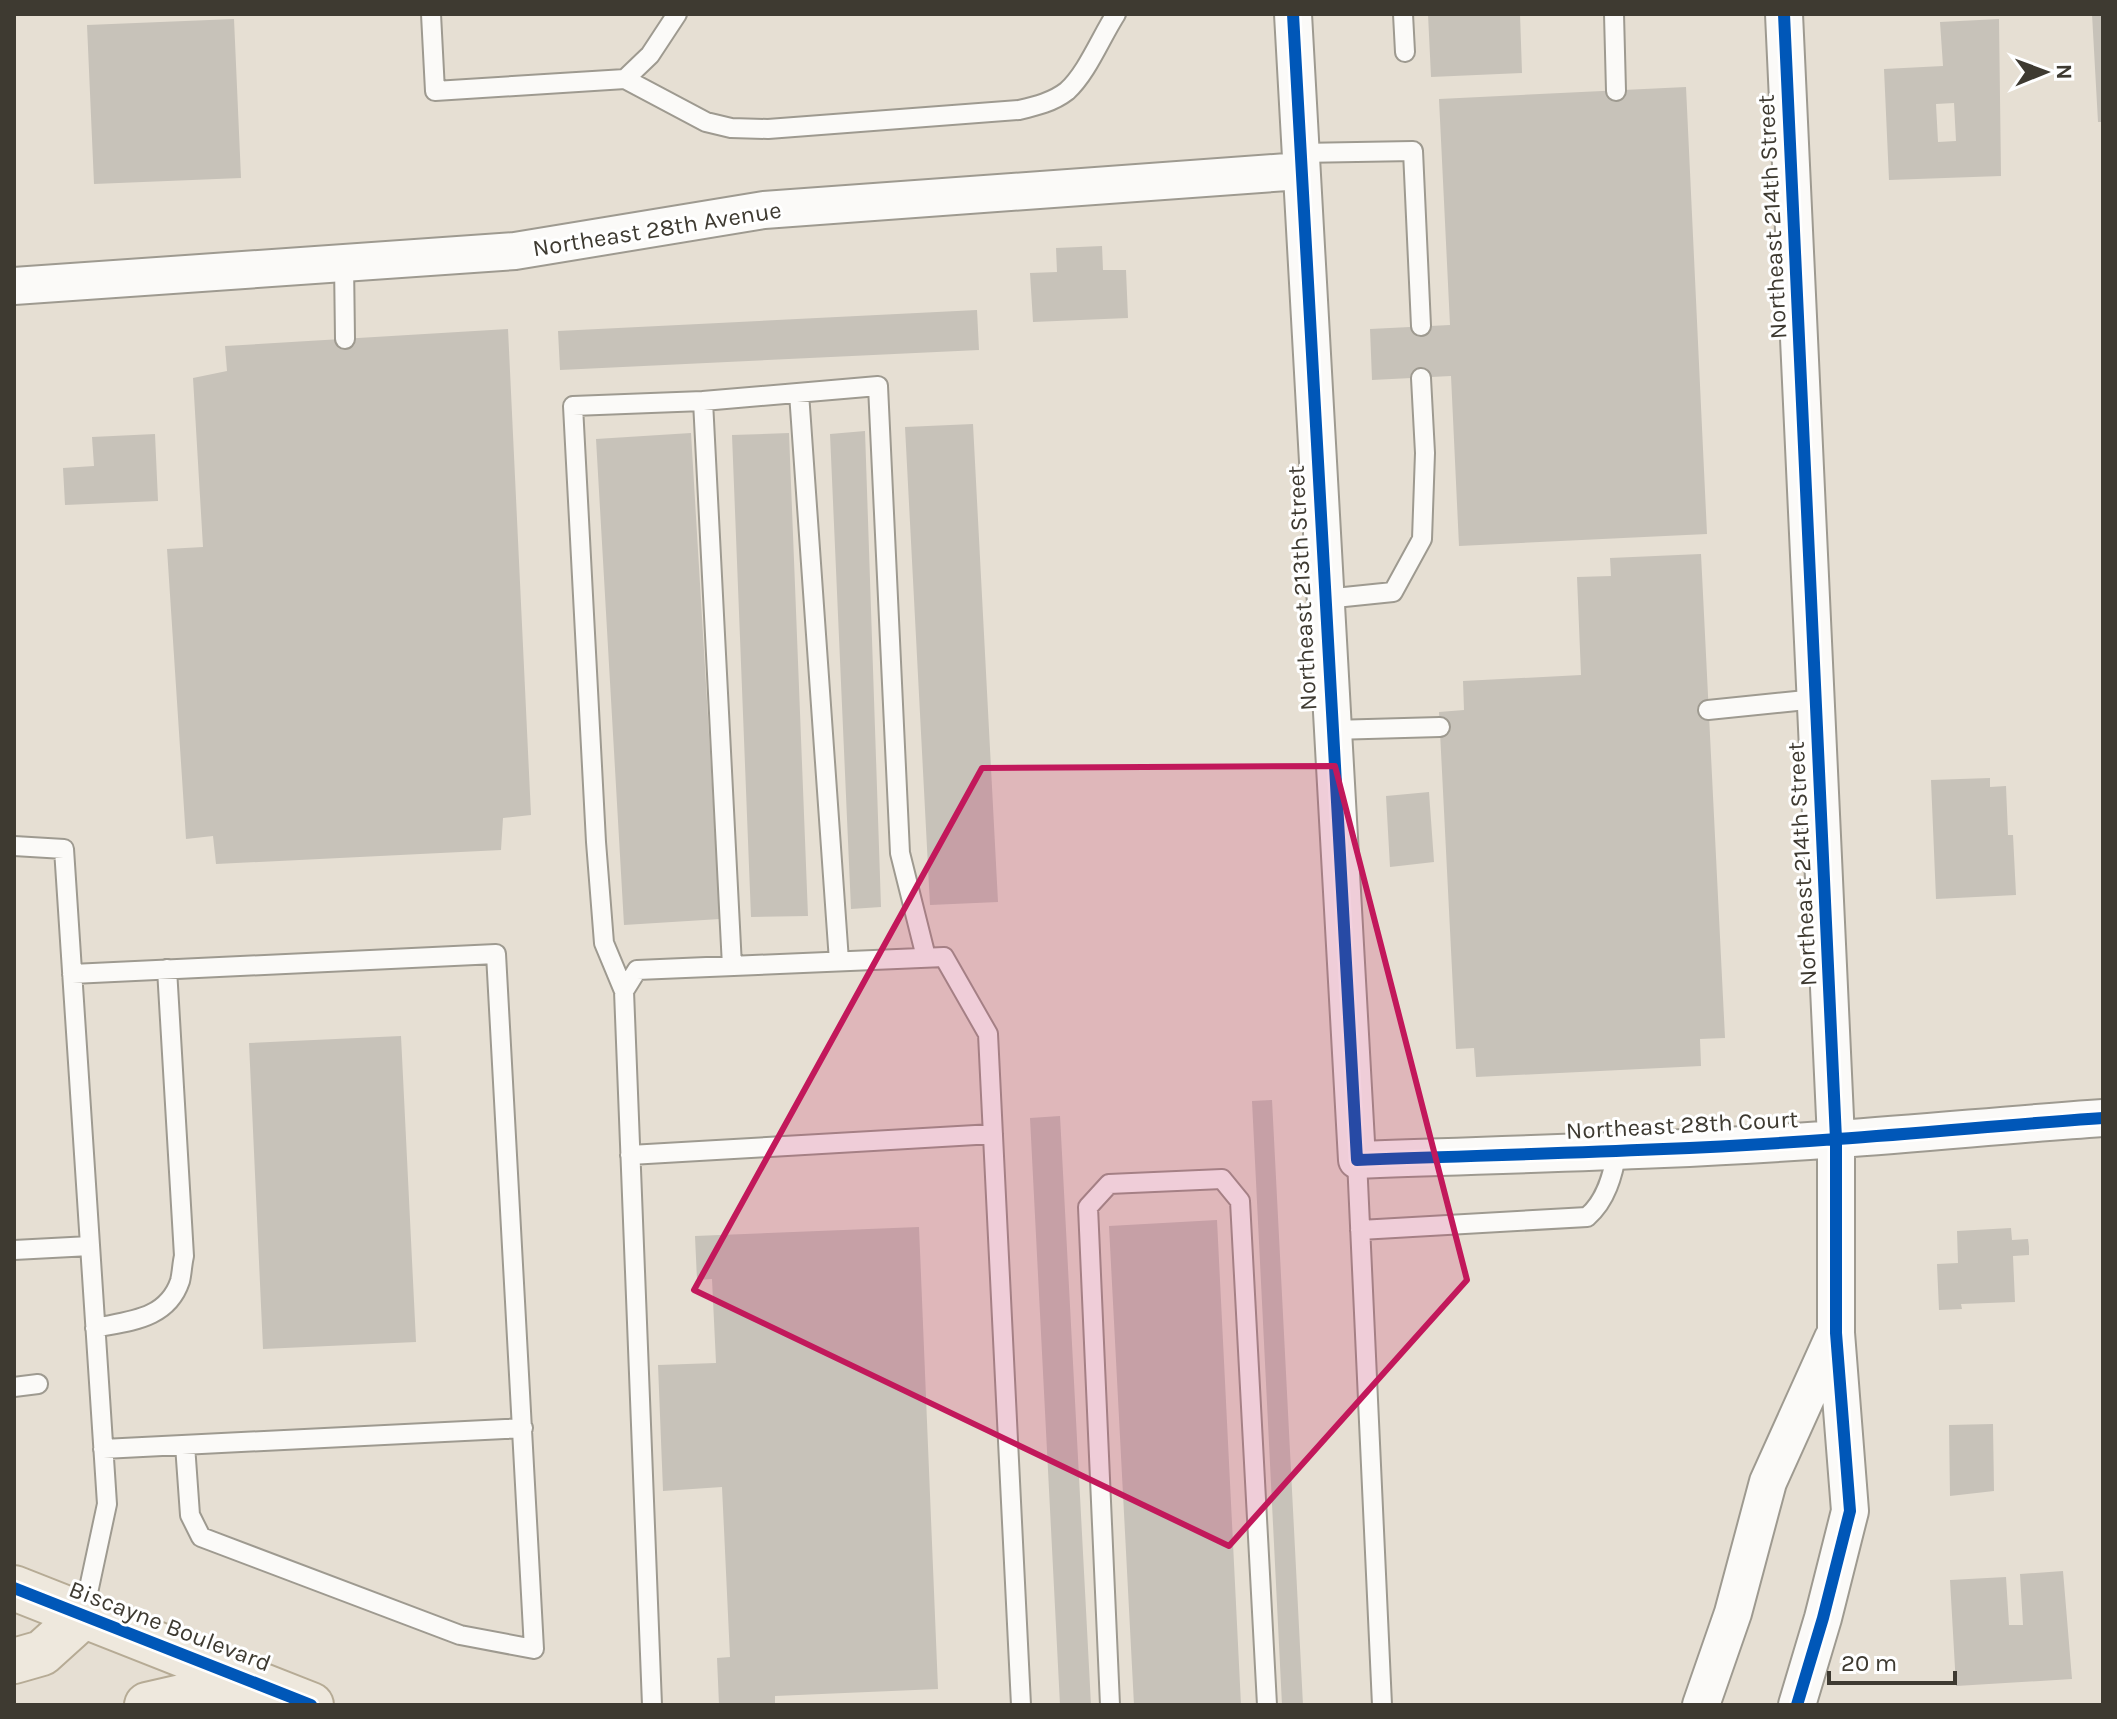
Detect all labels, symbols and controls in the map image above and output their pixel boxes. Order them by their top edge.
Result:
north arrow [2005,32,2085,112]
text: N [2051,64,2077,80]
street label: Northeast 214th Street [1752,94,1792,340]
street label: Northeast 28th Avenue [531,196,783,262]
street label: Northeast 213th Street [1282,465,1322,711]
street label: Northeast 214th Street [1782,741,1822,987]
street label: Northeast 28th Court [1565,1105,1799,1145]
street label: Biscayne Boulevard [65,1575,275,1677]
scale bar [1829,1635,1955,1685]
text: 20 m [1841,1649,1897,1677]

